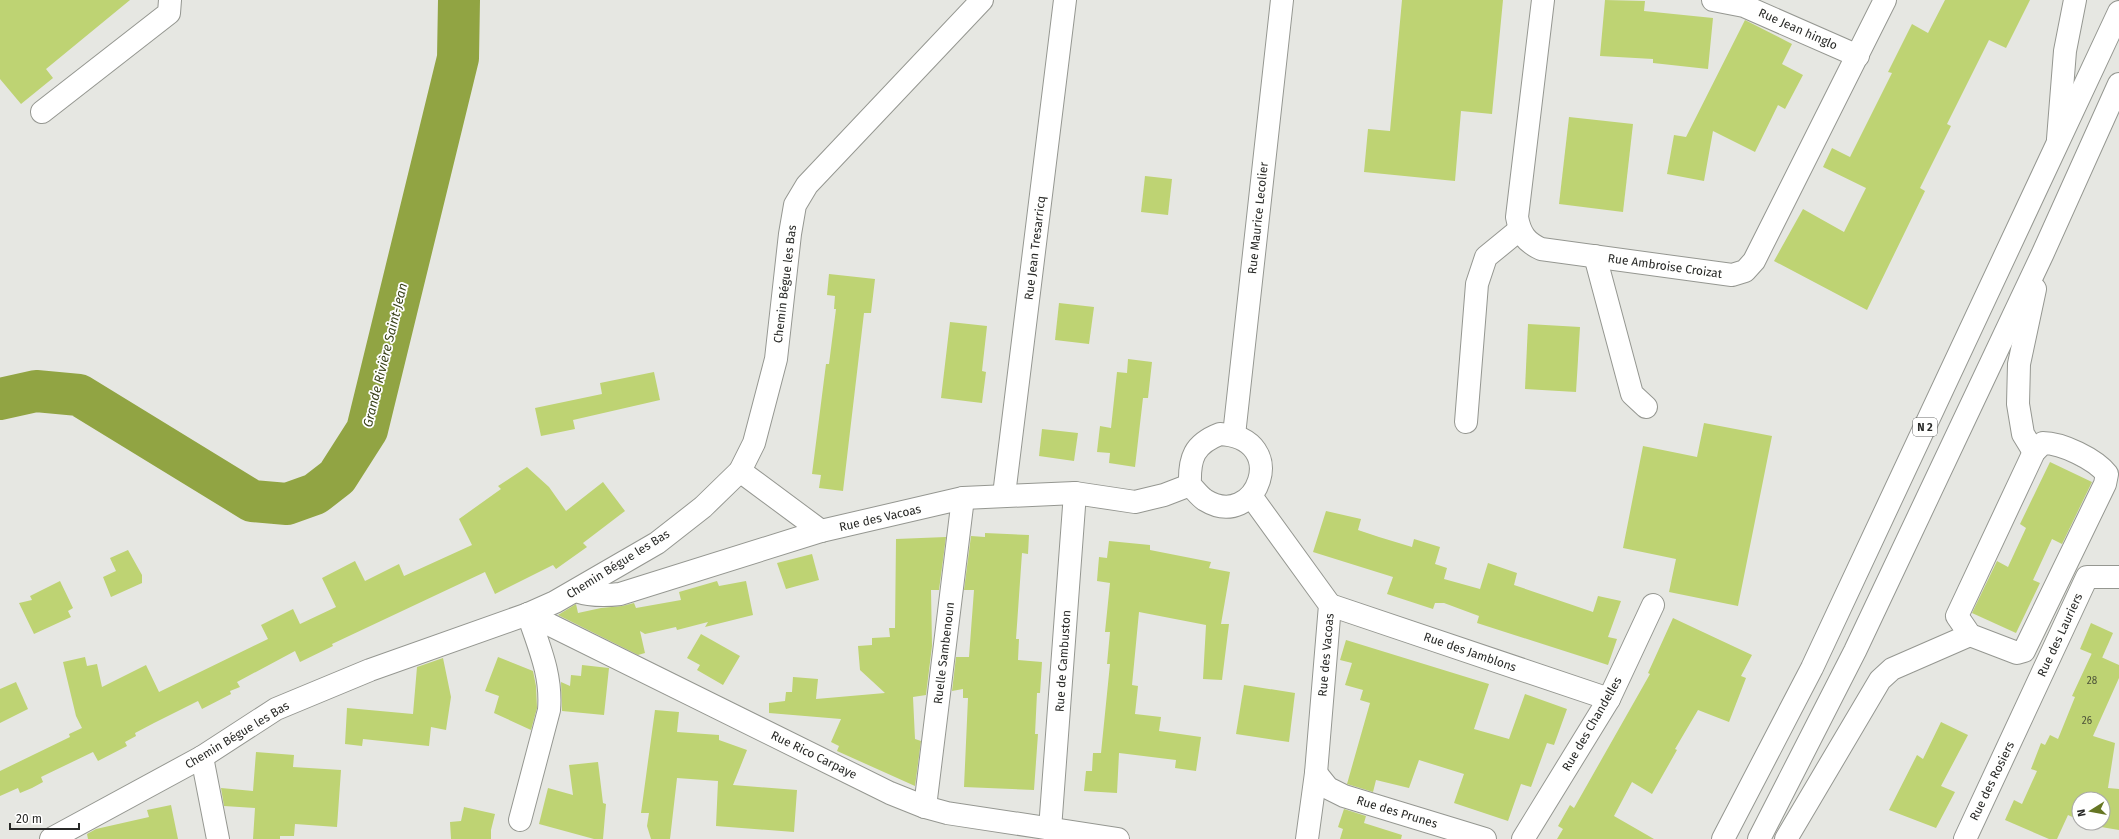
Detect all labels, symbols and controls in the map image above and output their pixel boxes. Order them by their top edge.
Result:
street label: Rue Jean hinglo [1756,5,1840,53]
street label: Rue Maurice Lecolier [1245,161,1271,275]
street label: Rue Jean Tresarricq [1022,195,1048,301]
street label: Chemin Bégue les Bas [771,224,799,344]
street label: Rue Ambroise Croizat [1607,251,1724,281]
water label: Grande Rivière Saint-Jean [360,281,410,429]
road number: N 2 [1913,418,1937,436]
street label: Rue des Vacoas [838,502,923,534]
street label: Chemin Bégue les Bas [564,526,672,601]
street label: Rue des Lauriers [2035,591,2086,679]
street label: Ruelle Sambenoun [931,601,957,705]
street label: Rue de Cambuston [1052,610,1074,712]
street label: Rue des Vacoas [1315,612,1337,697]
street label: Rue des Jamblons [1422,630,1519,675]
street label: Rue des Chandelles [1559,674,1625,774]
house number: 28 [2087,675,2098,687]
street label: Chemin Bégue les Bas [182,698,292,772]
house number: 26 [2082,715,2092,727]
street label: Rue Rico Carpaye [769,728,859,782]
street label: Rue des Rosiers [1967,739,2017,823]
north arrow [2071,791,2111,831]
street label: Rue des Prunes [1355,793,1440,831]
scale bar [10,805,79,831]
text: N [2075,808,2089,818]
text: 20 m [16,812,42,826]

